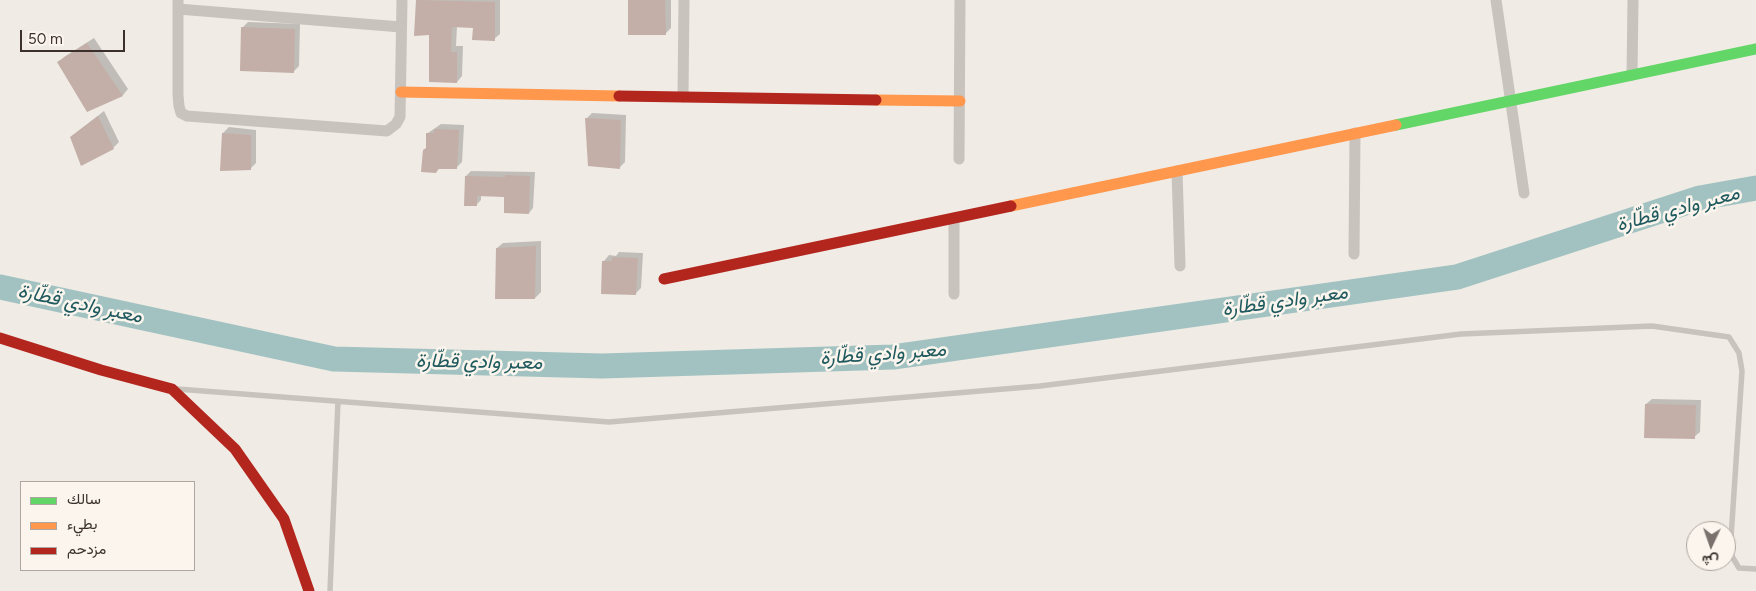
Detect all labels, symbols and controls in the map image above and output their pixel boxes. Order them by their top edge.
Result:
scale bar [22,20,128,52]
text: 50 m [28,30,63,48]
water label: معبر وادي قطّارة [1614,181,1742,237]
water label: معبر وادي قطّارة [16,279,144,329]
water label: معبر وادي قطّارة [1221,280,1349,322]
water label: معبر وادي قطّارة [819,338,947,370]
water label: معبر وادي قطّارة [416,349,542,375]
legend [20,481,195,571]
text: سالك [67,490,101,508]
text: بطيء [67,515,97,533]
north arrow [1686,521,1736,571]
text: مزدحم [67,540,106,558]
text: ش [1701,552,1719,569]

